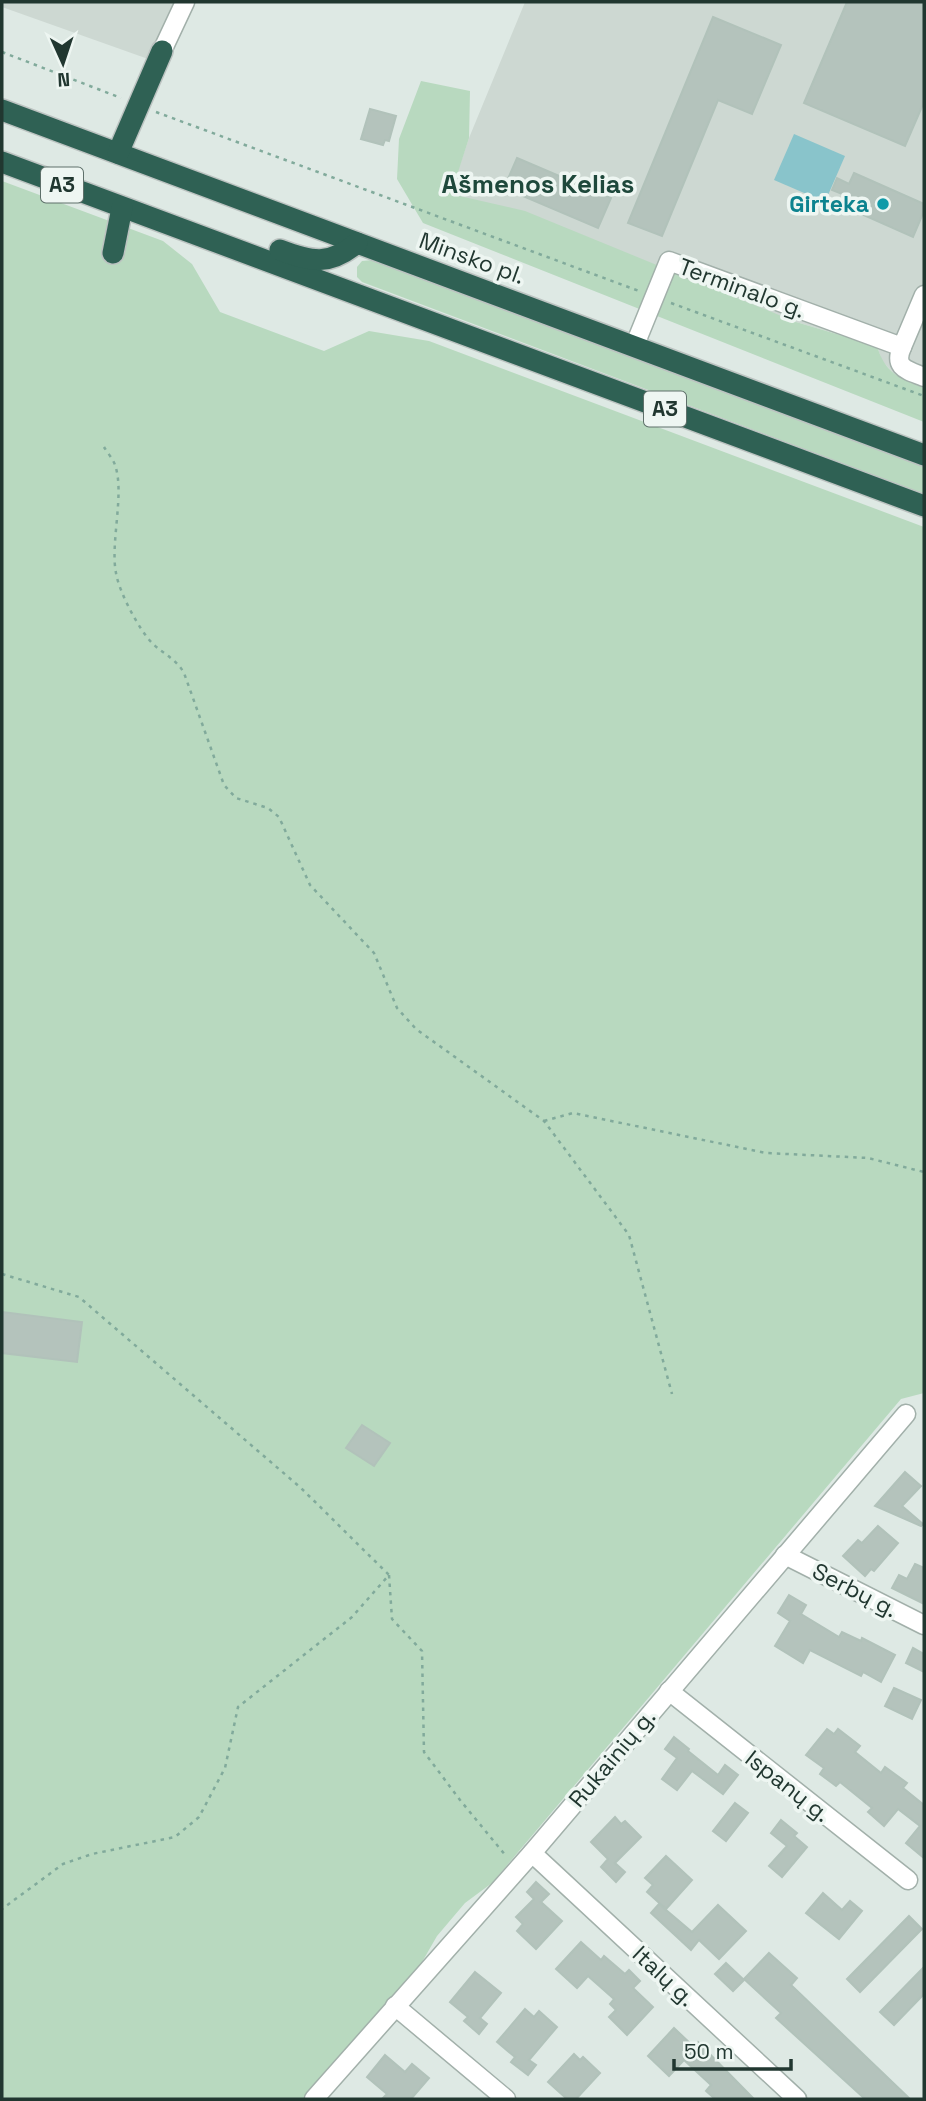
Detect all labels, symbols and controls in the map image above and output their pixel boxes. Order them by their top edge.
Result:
north arrow [28,28,98,98]
text: N [57,67,71,92]
district label: Ašmenos Kelias [442,167,634,201]
road number: A3 [41,168,83,202]
place label: Girteka [789,189,869,219]
marker: Girteka [875,196,891,212]
street label: Minsko pl. [415,225,529,291]
street label: Terminalo g. [675,251,809,325]
road number: A3 [644,392,686,426]
street label: Serbų g. [807,1556,903,1624]
street label: Rukainių g. [562,1702,662,1814]
street label: Ispanų g. [739,1743,837,1829]
street label: Italų g. [626,1939,702,2013]
scale bar [674,2028,791,2072]
text: 50 m [684,2038,734,2065]

